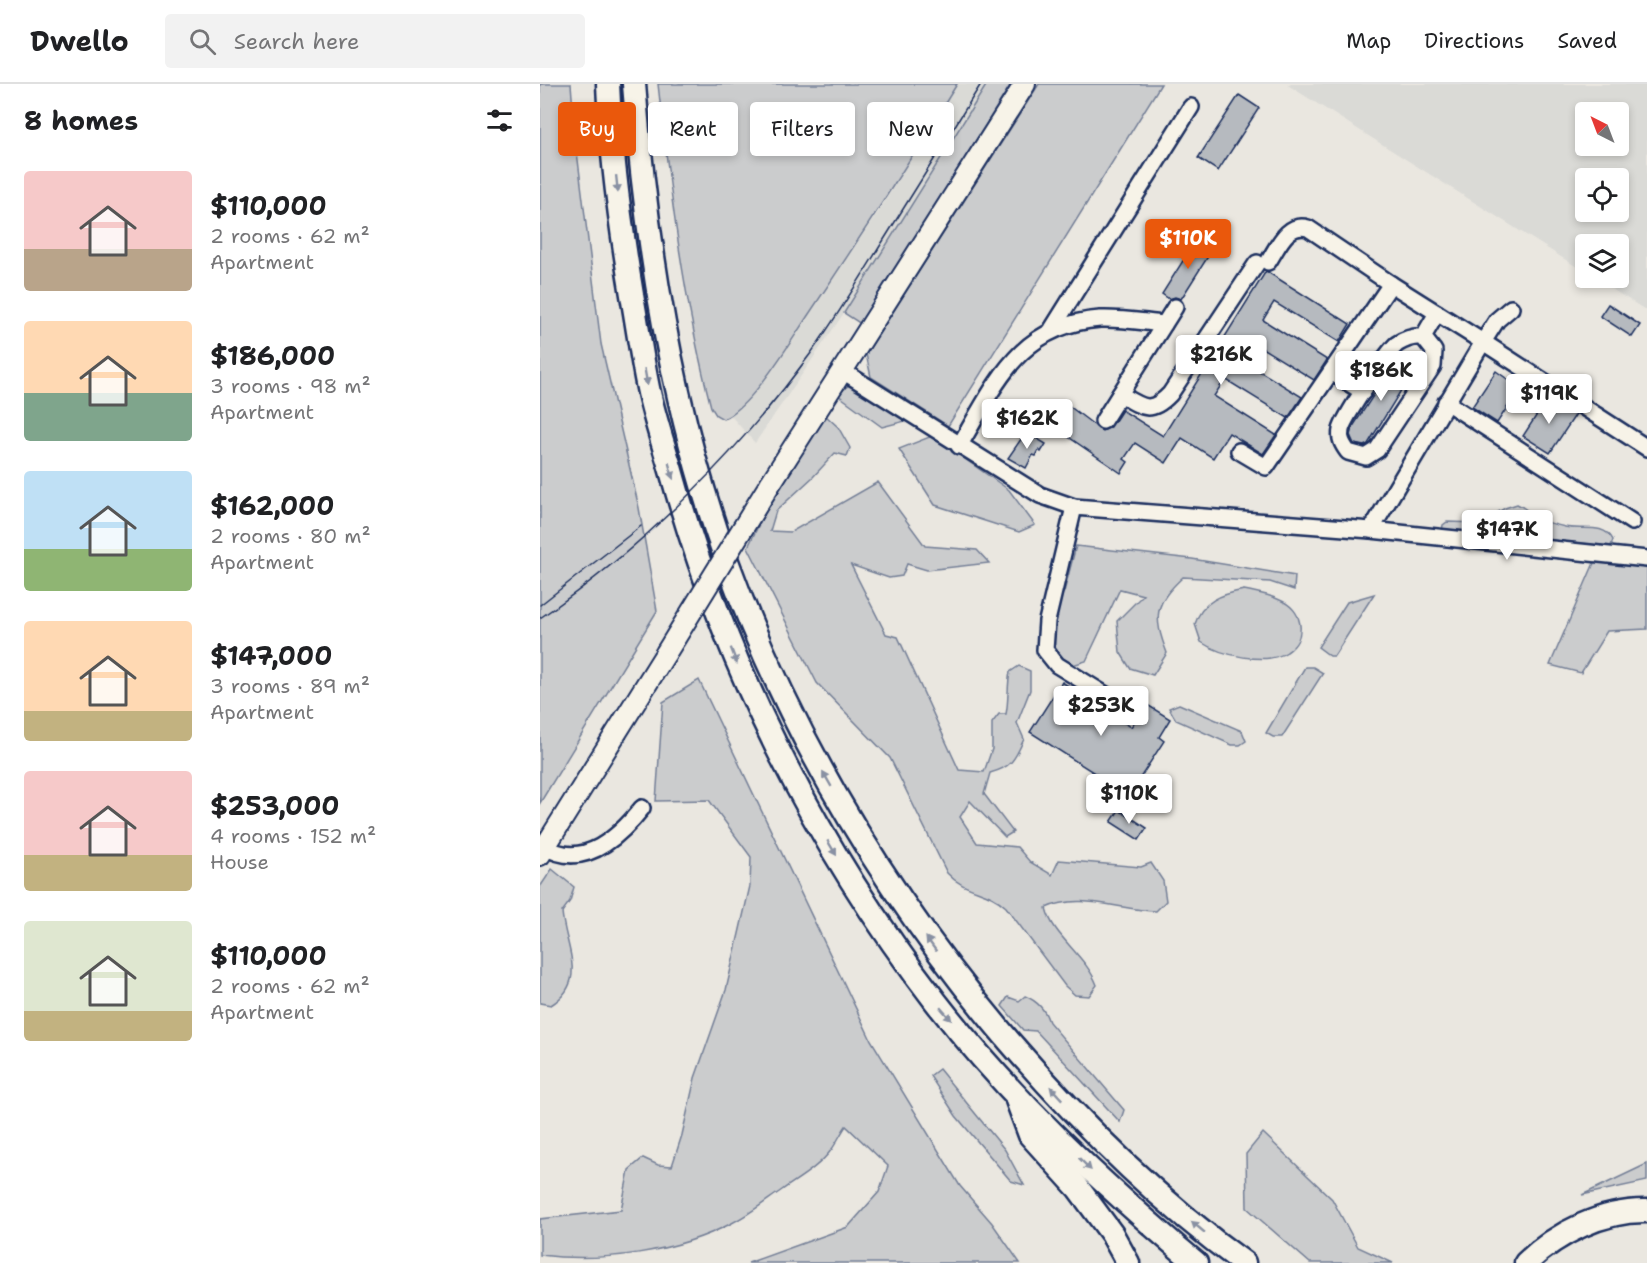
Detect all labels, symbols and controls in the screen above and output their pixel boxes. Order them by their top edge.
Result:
search box [165,14,585,68]
text: Dwello [30,22,129,60]
icon: search [186,25,219,58]
text: Search here [234,27,360,56]
text: Map [1346,27,1391,55]
text: Directions [1424,27,1524,55]
text: Saved [1557,27,1617,55]
chip: Buy [558,102,636,156]
chip: Rent [648,102,738,156]
chip: Filters [750,102,855,156]
chip: New [867,102,954,156]
north arrow [1575,102,1629,156]
map controls [1575,102,1629,288]
text: 8 homes [24,103,138,138]
icon: filters [483,104,516,137]
button: locate [1575,168,1629,222]
one-way arrow [612,175,622,194]
text: $110,000 [210,188,327,223]
icon: home [72,195,144,267]
pin: $110K [1146,219,1230,270]
text: 2 rooms · 62 m² [210,223,370,249]
text: $110K [1159,225,1217,251]
button: layers [1575,234,1629,288]
text: Apartment [210,249,314,275]
pin: $216K [1179,335,1263,386]
text: $186,000 [210,338,335,373]
text: $216K [1190,341,1252,367]
icon: home [72,345,144,417]
pin: $186K [1339,351,1423,402]
text: $186K [1349,357,1413,383]
one-way arrow [642,367,651,386]
text: 3 rooms · 98 m² [210,373,371,399]
pin: $119K [1507,374,1591,425]
text: $119K [1520,380,1578,406]
text: Apartment [210,399,314,425]
pin: $162K [985,399,1069,450]
text: $162K [996,405,1058,431]
one-way arrow [667,462,676,480]
text: $162,000 [210,488,334,523]
icon: home [72,495,144,567]
pin: $147K [1465,510,1549,561]
text: $147K [1476,516,1538,542]
text: 2 rooms · 80 m² [210,523,371,549]
text: Apartment [210,549,314,575]
text: $147,000 [210,638,332,673]
icon: home [72,645,144,717]
one-way arrow [729,647,739,665]
text: 3 rooms · 89 m² [210,673,370,699]
pin: $253K [1059,686,1143,737]
text: $253K [1067,692,1135,718]
text: Apartment [210,699,314,725]
one-way arrow [821,771,832,787]
pin: $110K [1087,774,1171,825]
text: $110K [1100,780,1158,806]
text: $253,000 [210,788,340,823]
icon: home [72,795,144,867]
text: 4 rooms · 152 m² [210,823,376,849]
one-way arrow [826,840,837,856]
text: House [210,849,269,875]
one-way arrow [925,936,937,952]
text: $110,000 [210,938,327,973]
icon: home [72,945,144,1017]
text: 2 rooms · 62 m² [210,973,370,999]
text: Apartment [210,999,314,1025]
one-way arrow [940,1006,953,1022]
one-way arrow [1050,1086,1063,1101]
one-way arrow [1078,1156,1092,1170]
one-way arrow [1190,1220,1206,1233]

